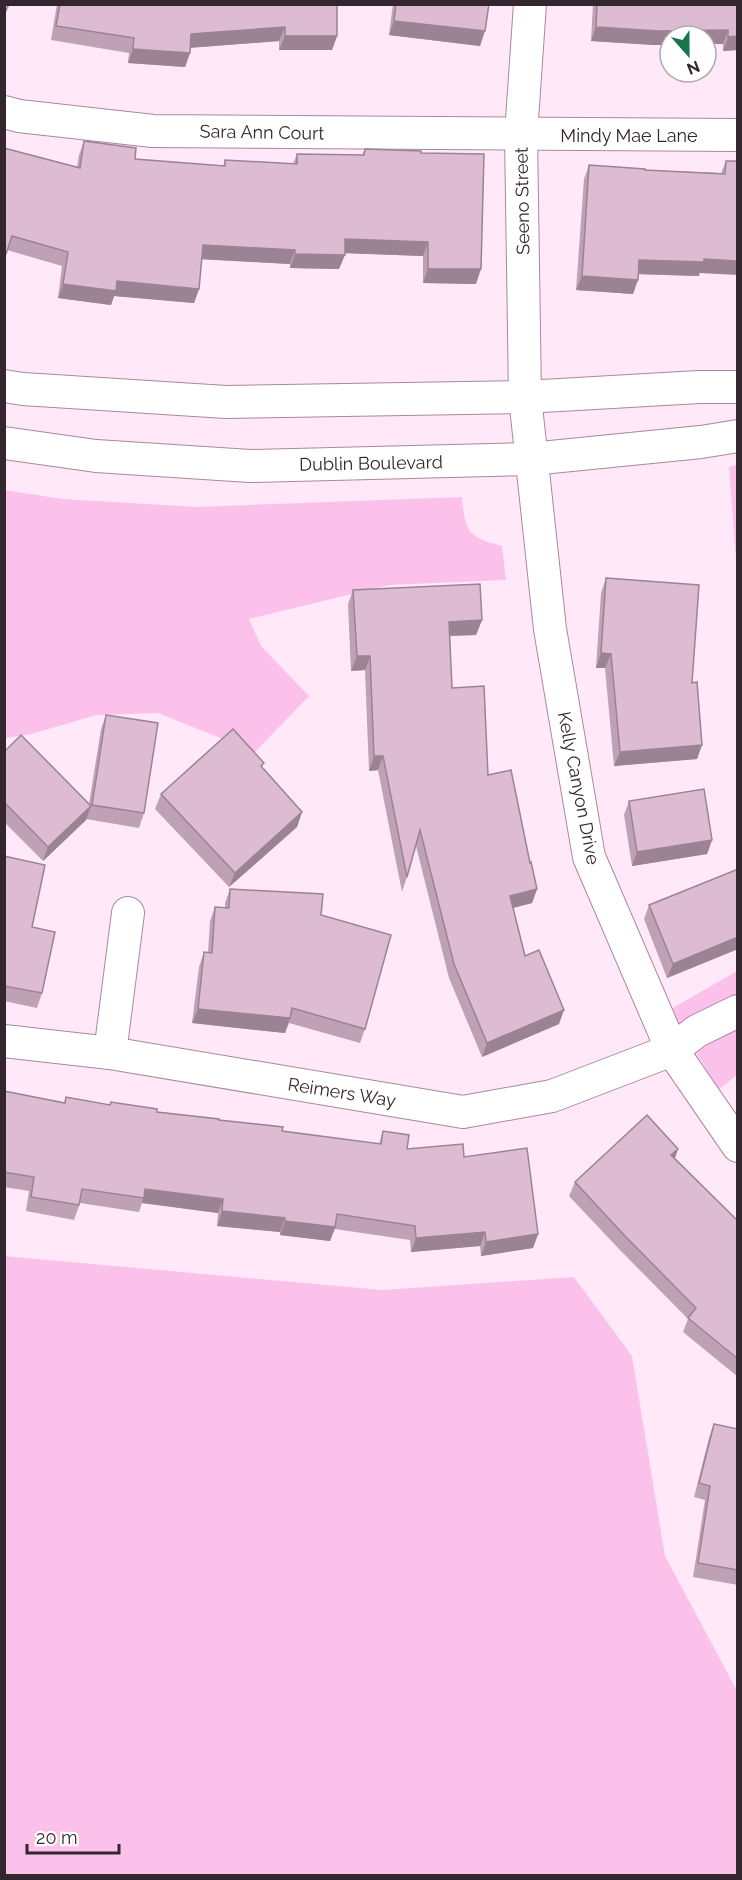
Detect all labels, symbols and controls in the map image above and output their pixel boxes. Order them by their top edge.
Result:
north arrow [658,24,718,84]
text: N [684,56,702,79]
street label: Sara Ann Court [199,120,325,144]
street label: Mindy Mae Lane [560,125,698,146]
street label: Seeno Street [511,147,533,255]
street label: Dublin Boulevard [299,451,443,475]
street label: Kelly Canyon Drive [554,710,604,867]
street label: Reimers Way [286,1073,398,1111]
scale bar [27,1817,118,1855]
text: 20 m [36,1827,78,1848]

